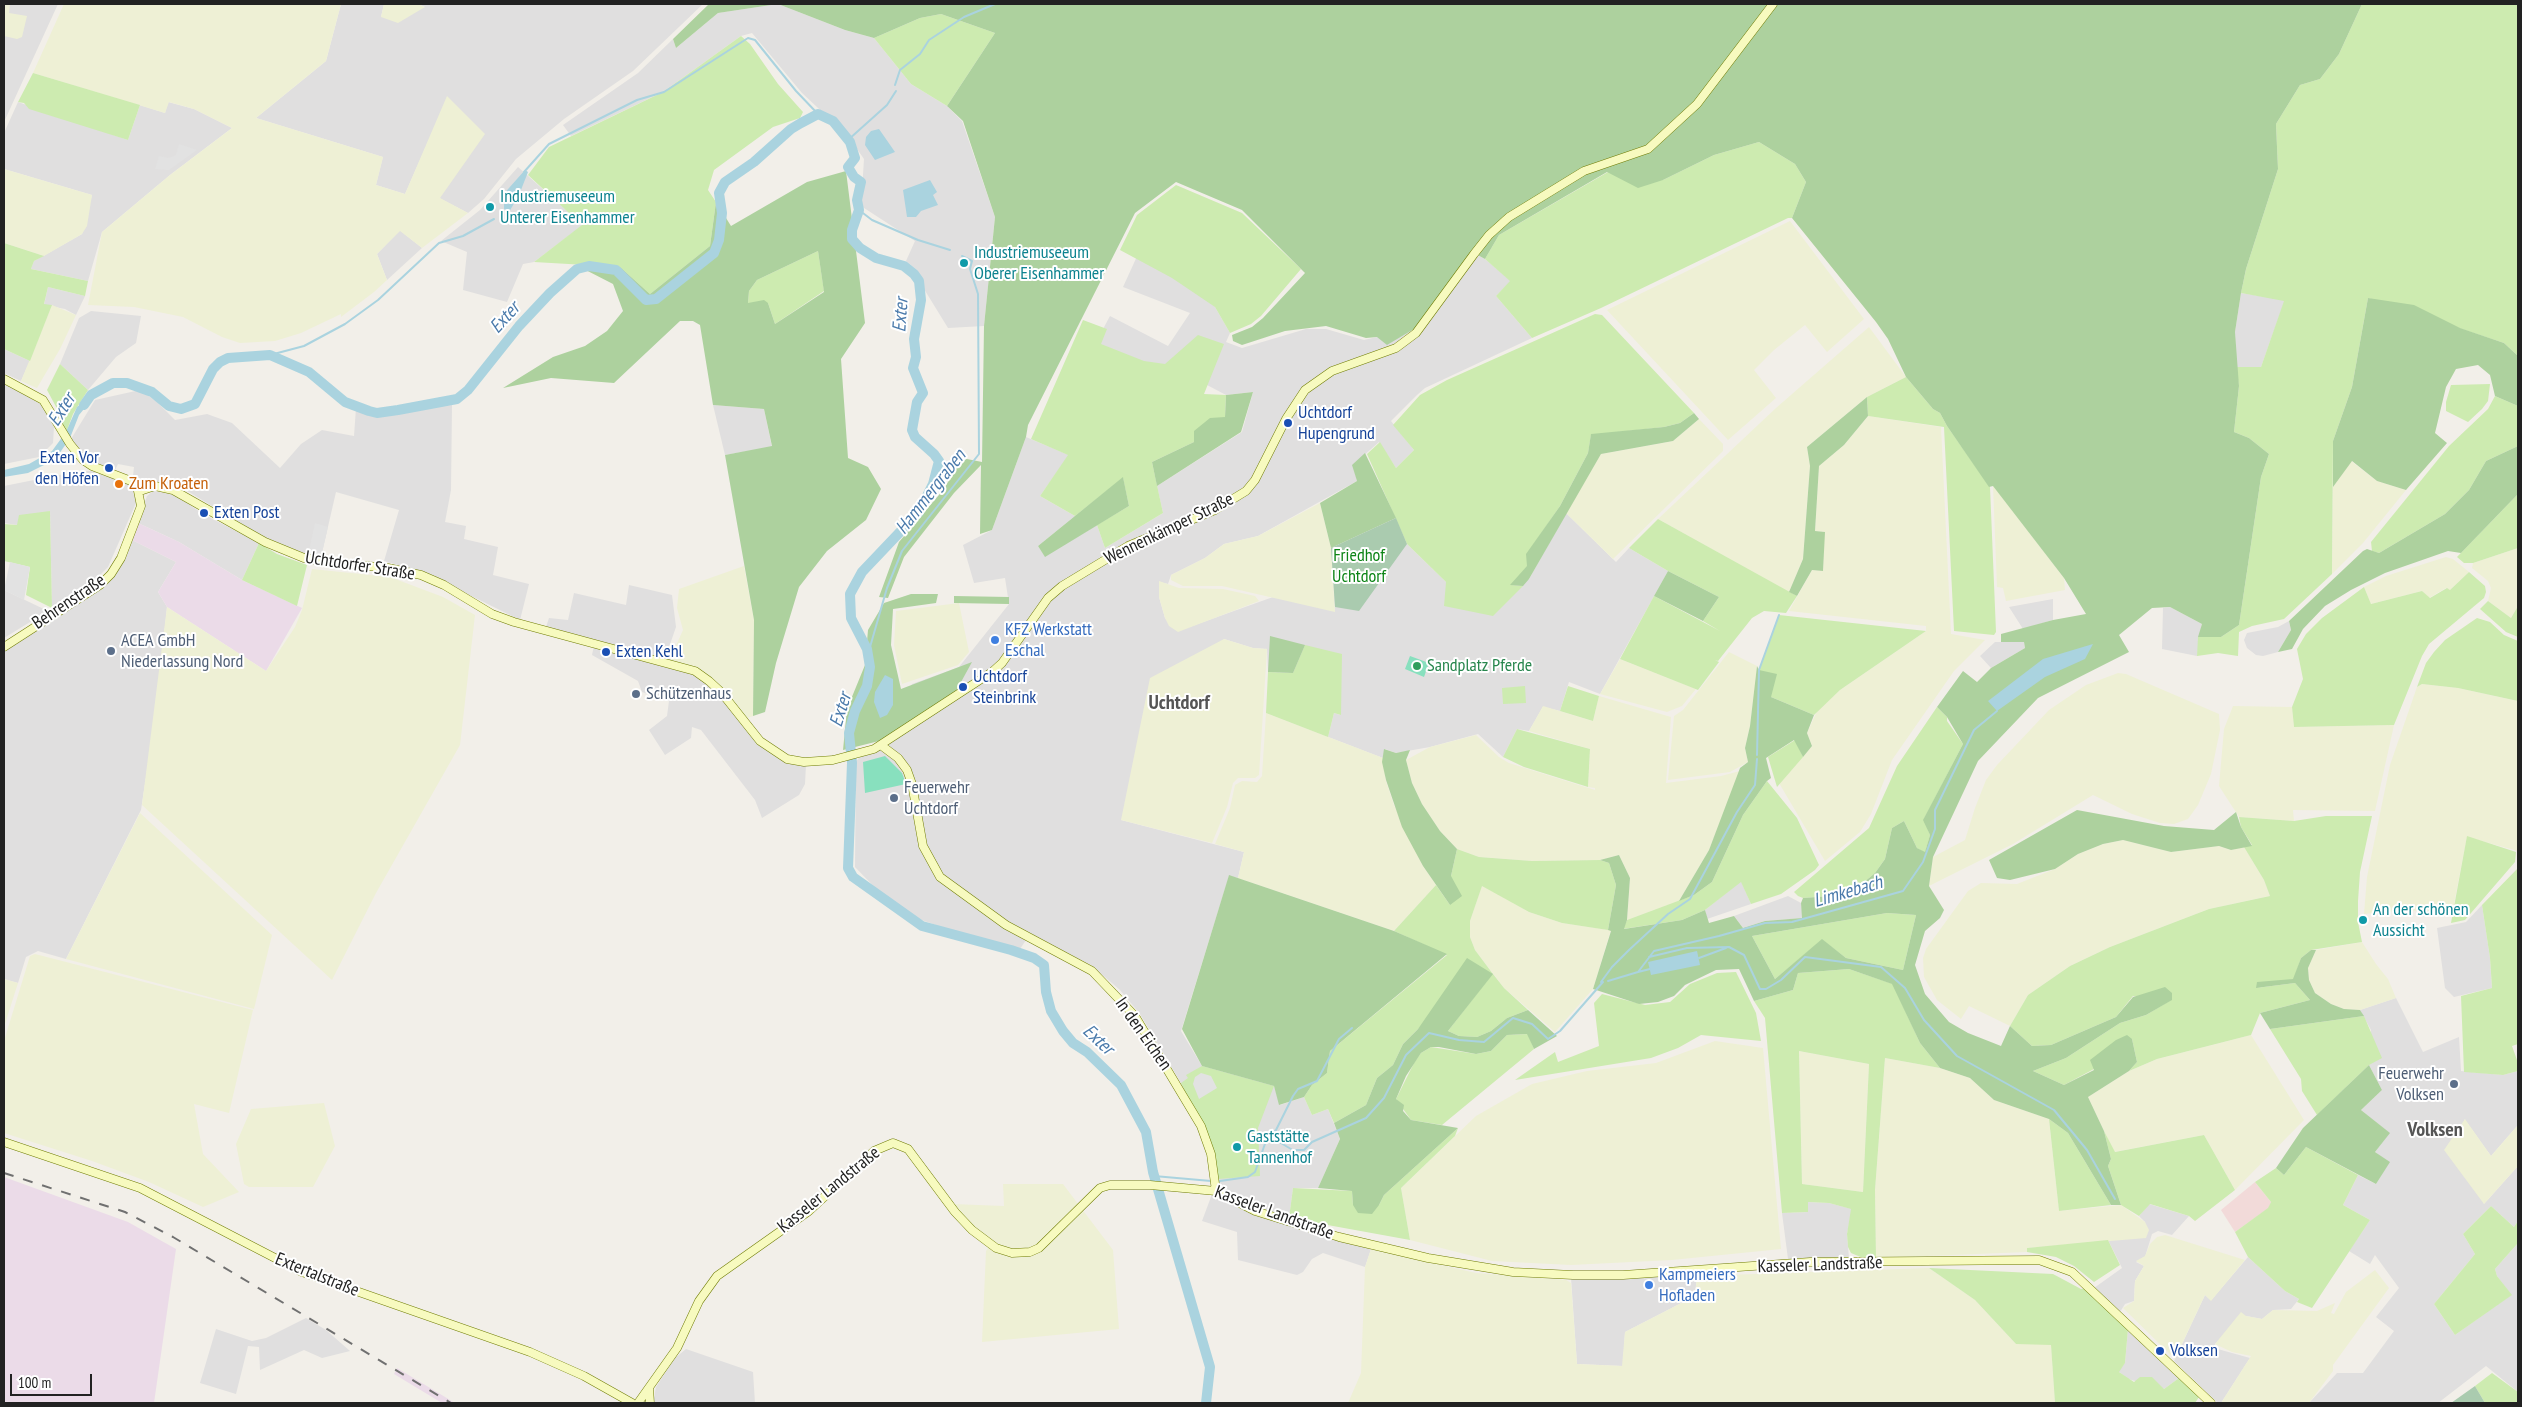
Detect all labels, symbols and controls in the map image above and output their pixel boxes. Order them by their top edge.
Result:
place label: Industriemuseeum Unterer Eisenhammer [500,186,635,228]
marker: Industriemuseeum Unterer Eisenhammer [484,201,496,213]
place label: Industriemuseeum Oberer Eisenhammer [974,242,1104,284]
marker: Industriemuseeum Oberer Eisenhammer [958,257,970,269]
water label: Exter [888,297,914,333]
water label: Exter [485,298,525,338]
water label: Exter [43,389,81,431]
place label: Uchtdorf Hupengrund [1298,402,1375,444]
marker: Uchtdorf Hupengrund [1282,417,1294,429]
water label: Hammergraben [891,445,971,539]
place label: Exten Vor den Höfen [35,447,99,489]
marker: Exten Vor den Höfen [103,462,115,474]
place label: Zum Kroaten [129,473,209,495]
marker: Zum Kroaten [113,478,125,490]
street label: Wennenkämper Straße [1101,488,1237,570]
place label: Exten Post [214,502,280,524]
marker: Exten Post [198,507,210,519]
park label: Friedhof Uchtdorf [1332,545,1386,588]
street label: Uchtdorfer Straße [304,547,416,585]
street label: Behrenstraße [28,570,110,634]
place label: KFZ Werkstatt Eschal [1005,619,1092,662]
place label: ACEA GmbH Niederlassung Nord [121,630,243,672]
marker: KFZ Werkstatt Eschal [989,634,1001,646]
place label: Exten Kehl [616,641,683,663]
marker: ACEA GmbH Niederlassung Nord [105,645,117,657]
marker: Exten Kehl [600,646,612,658]
place label: Sandplatz Pferde [1427,655,1532,677]
marker: Sandplatz Pferde [1411,660,1423,672]
place label: Uchtdorf Steinbrink [973,666,1036,709]
marker: Uchtdorf Steinbrink [957,681,969,693]
place label: Schützenhaus [646,683,731,705]
marker: Schützenhaus [630,688,642,700]
water label: Exter [825,690,857,730]
district label: Uchtdorf [1148,691,1210,715]
place label: Feuerwehr Uchtdorf [904,777,970,820]
marker: Feuerwehr Uchtdorf [888,792,900,804]
water label: Limkebach [1811,871,1885,913]
place label: An der schönen Aussicht [2373,899,2469,942]
marker: An der schönen Aussicht [2357,914,2369,926]
street label: In den Eichen [1110,993,1176,1075]
water label: Exter [1078,1020,1118,1060]
place label: Feuerwehr Volksen [2378,1063,2444,1106]
marker: Feuerwehr Volksen [2448,1078,2460,1090]
district label: Volksen [2407,1118,2463,1142]
place label: Gaststätte Tannenhof [1247,1126,1312,1168]
marker: Gaststätte Tannenhof [1231,1141,1243,1153]
street label: Kasseler Landstraße [774,1142,884,1238]
street label: Kasseler Landstraße [1211,1181,1337,1245]
street label: Extertalstraße [272,1248,362,1302]
street label: Kasseler Landstraße [1757,1252,1883,1278]
place label: Kampmeiers Hofladen [1659,1264,1736,1306]
marker: Kampmeiers Hofladen [1643,1279,1655,1291]
place label: Volksen [2170,1340,2218,1362]
marker: Volksen [2154,1345,2166,1357]
scale bar [12,1364,95,1396]
text: 100 m [18,1373,51,1392]

